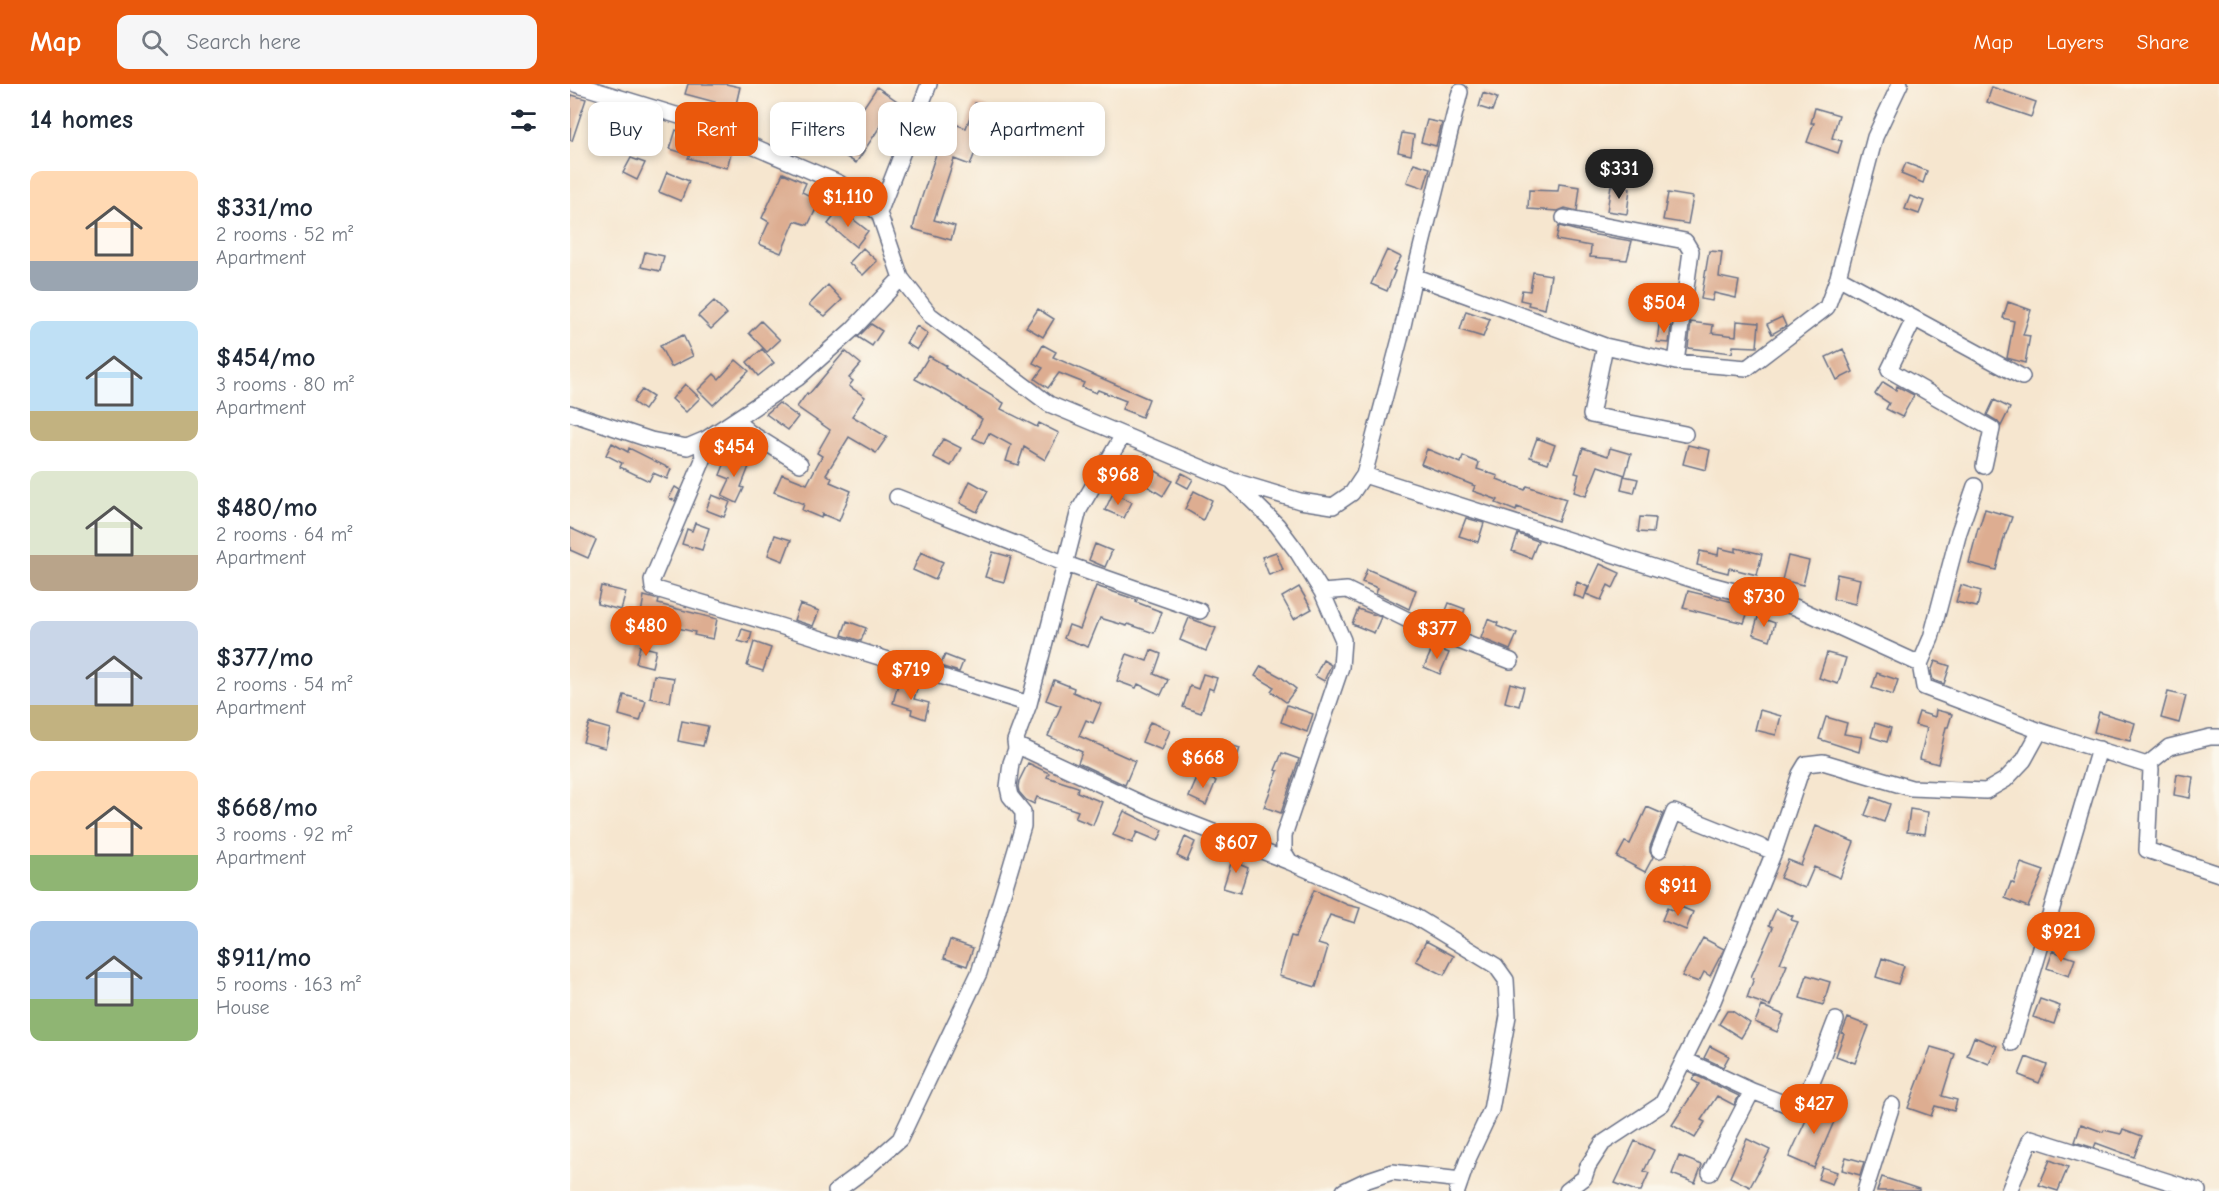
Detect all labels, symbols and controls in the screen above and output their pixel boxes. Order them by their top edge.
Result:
search box [117,15,537,69]
text: Map [30,26,81,58]
icon: search [138,26,171,59]
text: Search here [186,29,301,55]
text: Map [1974,30,2013,54]
text: Layers [2046,30,2104,54]
text: Share [2137,30,2189,54]
chip: Buy [588,102,663,156]
chip: Rent [675,102,758,156]
chip: Filters [770,102,866,156]
chip: New [878,102,957,156]
chip: Apartment [969,102,1105,156]
icon: filters [507,104,540,137]
text: 14 homes [30,105,133,135]
pin: $331 [1583,149,1655,200]
text: $331 [1599,157,1639,180]
pin: $1,110 [799,177,897,228]
text: $1,110 [823,185,873,208]
text: $331/mo [216,193,313,223]
icon: home [78,195,150,267]
text: 2 rooms · 52 m² [216,223,353,246]
text: Apartment [216,246,306,269]
pin: $504 [1628,283,1700,334]
text: $504 [1642,291,1686,314]
text: $454/mo [216,343,315,373]
icon: home [78,345,150,417]
text: 3 rooms · 80 m² [216,373,354,396]
text: Apartment [216,396,306,419]
pin: $454 [698,427,770,478]
text: $454 [713,435,755,458]
pin: $968 [1082,455,1154,506]
text: $968 [1096,463,1140,486]
text: $480/mo [216,493,318,523]
icon: home [78,495,150,567]
text: 2 rooms · 64 m² [216,523,352,546]
text: Apartment [216,546,306,569]
pin: $730 [1728,577,1800,628]
text: $730 [1743,585,1785,608]
pin: $480 [610,606,682,657]
pin: $377 [1401,609,1473,660]
text: $480 [624,614,668,637]
text: $377 [1417,617,1457,640]
text: $377/mo [216,643,313,673]
icon: home [78,645,150,717]
pin: $719 [875,650,947,701]
text: $719 [891,658,931,681]
text: 2 rooms · 54 m² [216,673,352,696]
text: Apartment [216,696,306,719]
pin: $668 [1167,738,1239,789]
text: $668 [1181,746,1225,769]
text: $668/mo [216,793,318,823]
icon: home [78,795,150,867]
text: 3 rooms · 92 m² [216,823,353,846]
pin: $607 [1200,823,1272,874]
text: $607 [1215,831,1257,854]
text: Apartment [216,846,306,869]
pin: $911 [1642,866,1714,917]
text: $911 [1659,874,1697,897]
pin: $921 [2025,912,2097,963]
text: $921 [2041,920,2081,943]
text: $911/mo [216,943,311,973]
icon: home [78,945,150,1017]
text: 5 rooms · 163 m² [216,973,361,996]
text: House [216,996,270,1019]
pin: $427 [1778,1084,1850,1135]
text: $427 [1794,1092,1834,1115]

